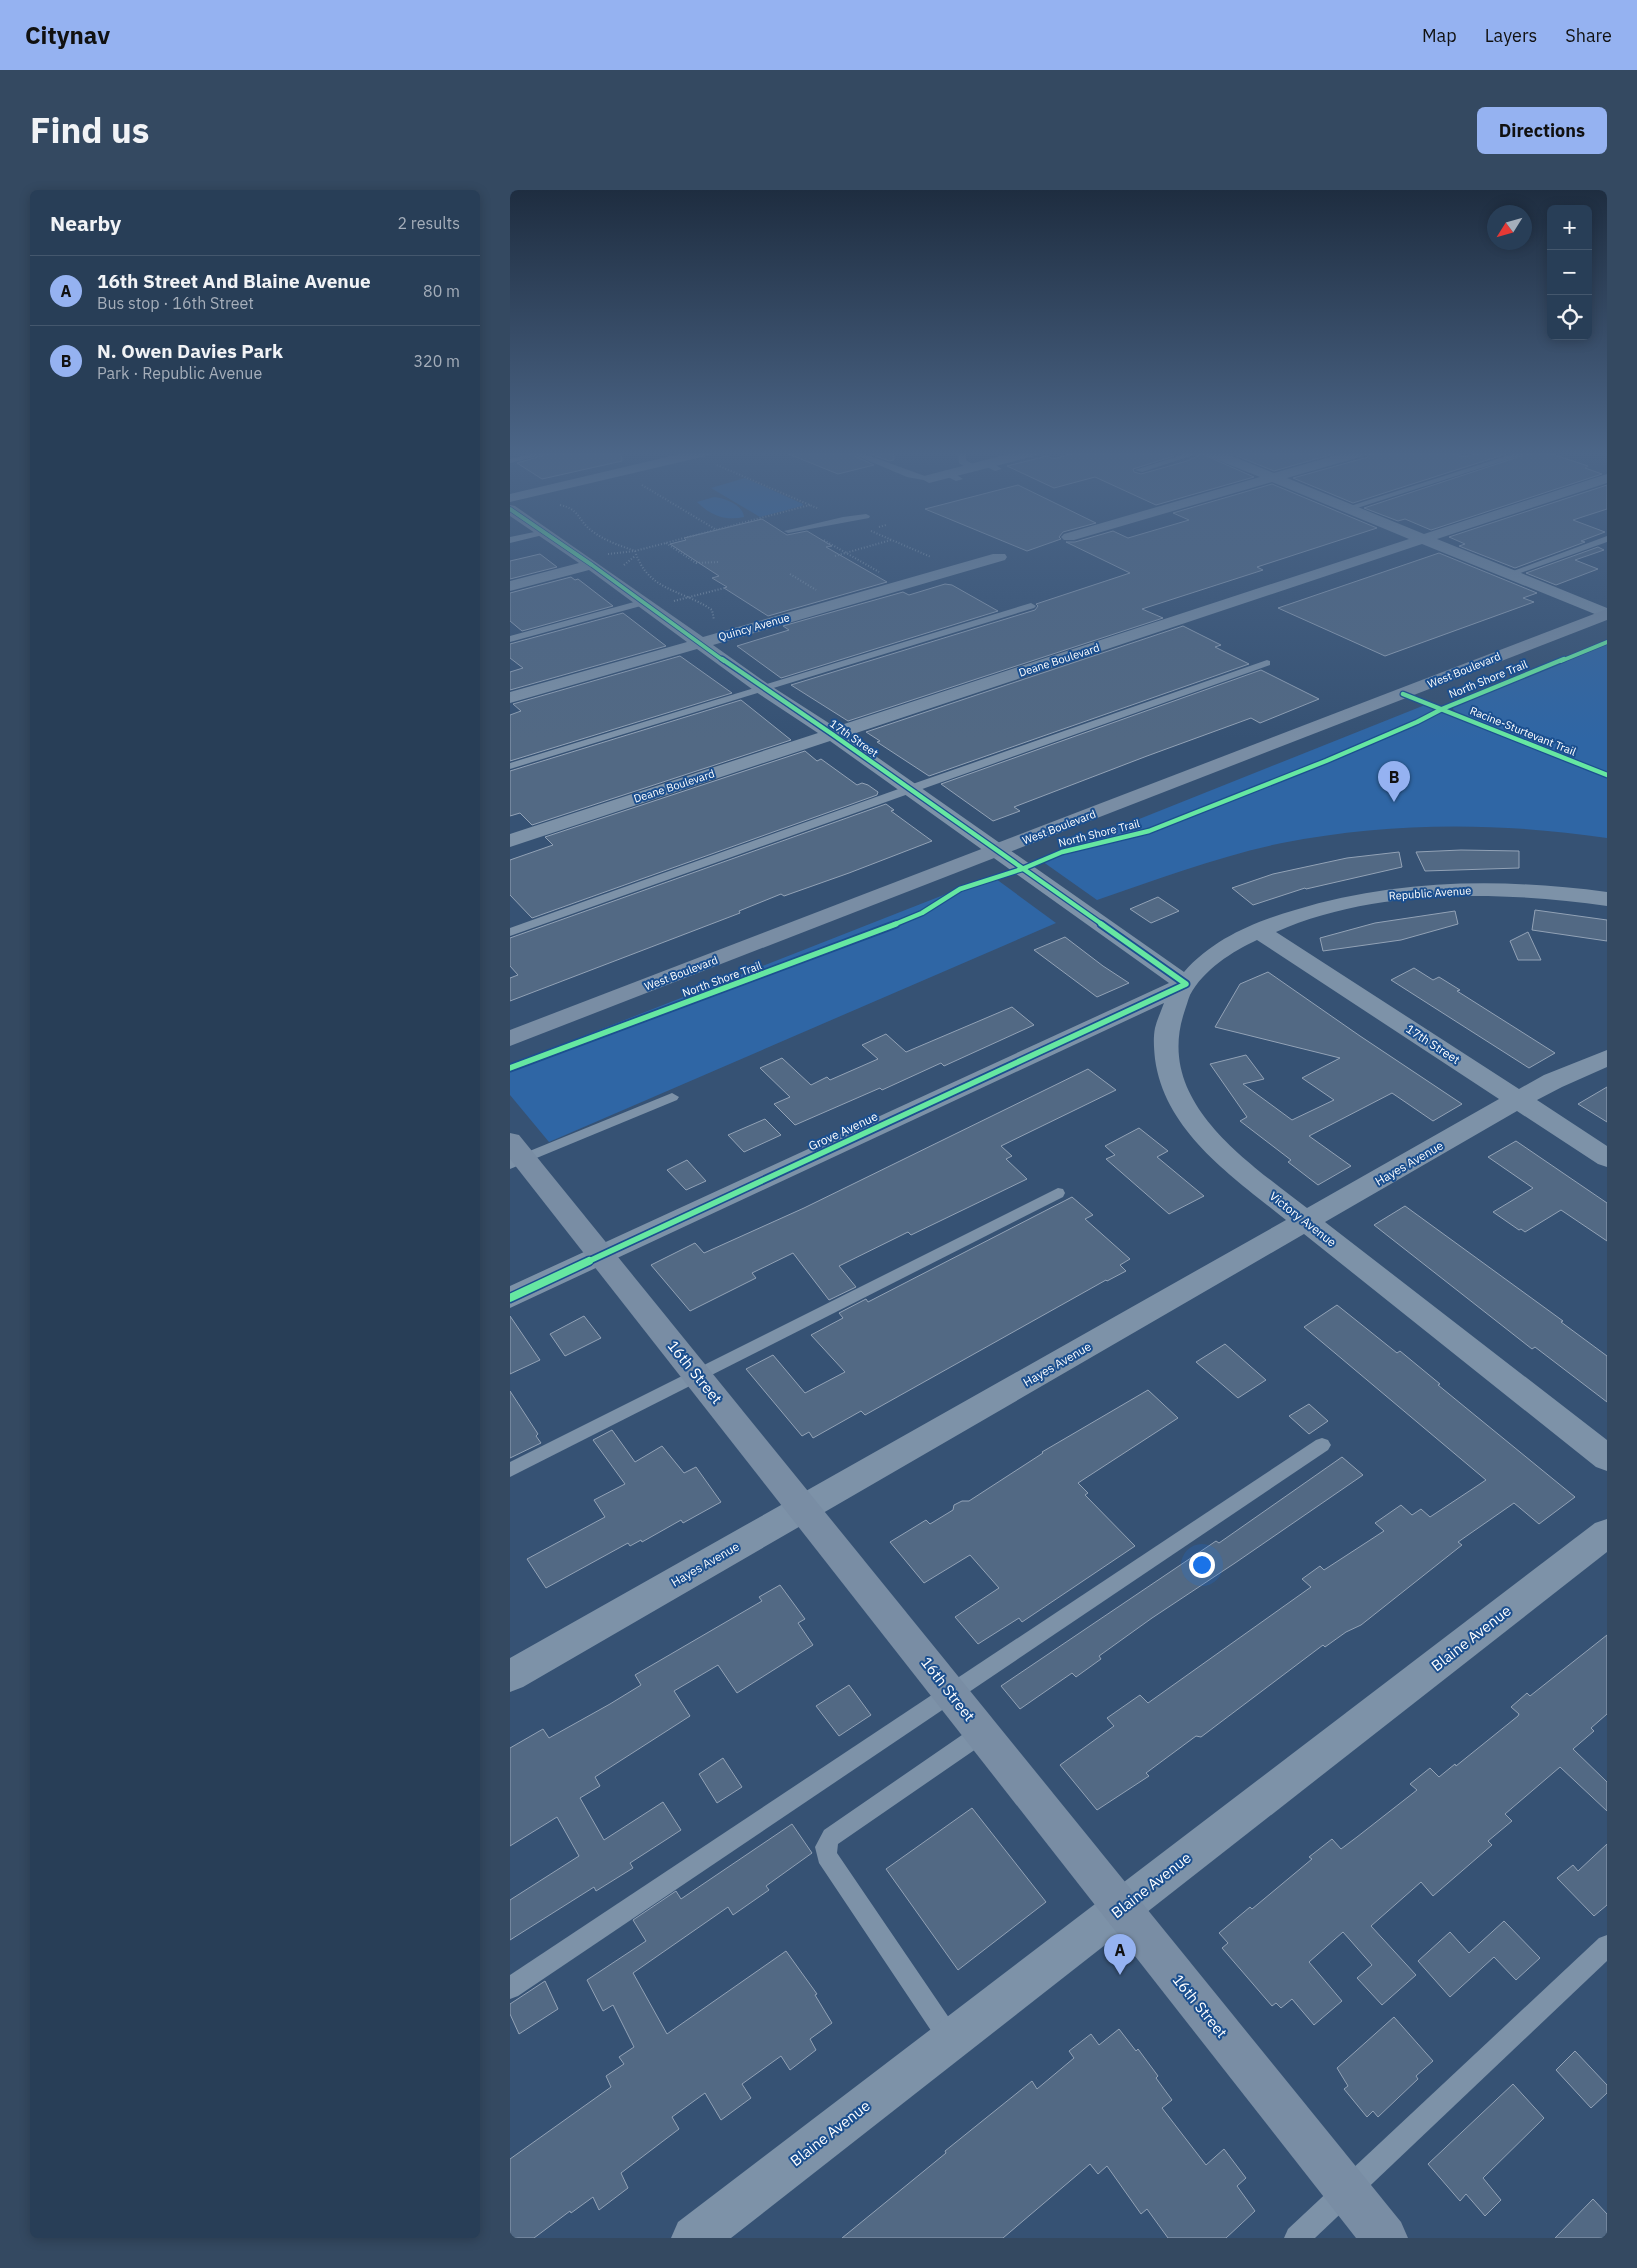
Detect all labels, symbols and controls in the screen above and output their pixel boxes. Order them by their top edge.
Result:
text: Citynav [25,19,110,51]
text: Map [1422,24,1457,47]
text: Layers [1485,24,1537,47]
text: Share [1565,24,1612,47]
text: Find us [30,107,149,153]
button: Directions [1477,107,1607,154]
north arrow [1487,205,1532,250]
map controls [1547,205,1592,340]
button: + [1547,205,1592,250]
text: Nearby [50,209,121,237]
text: 2 results [397,213,460,233]
button: − [1547,250,1592,295]
text: 16th Street And Blaine Avenue [97,269,371,293]
text: A [61,281,71,301]
text: 80 m [423,281,460,301]
text: Bus stop · 16th Street [97,293,254,313]
button: locate [1547,295,1592,340]
text: N. Owen Davies Park [97,339,283,363]
text: B [61,351,71,371]
text: 320 m [413,351,460,371]
text: Park · Republic Avenue [97,363,262,383]
street label: Quincy Avenue [717,610,791,644]
street label: Deane Boulevard [1017,640,1101,680]
street label: West Boulevard [1425,649,1503,691]
street label: North Shore Trail [1447,657,1529,701]
street label: Racine-Sturtevant Trail [1468,703,1578,759]
street label: 17th Street [827,716,881,760]
pin: B [1378,761,1410,802]
street label: Deane Boulevard [632,766,716,806]
street label: West Boulevard [1020,807,1098,847]
street label: North Shore Trail [1057,816,1141,850]
street label: Republic Avenue [1388,883,1472,903]
street label: West Boulevard [642,953,720,993]
street label: North Shore Trail [680,958,764,1000]
street label: 17th Street [1403,1021,1463,1067]
street label: Grove Avenue [806,1108,880,1154]
street label: Hayes Avenue [1372,1137,1446,1189]
street label: Victory Avenue [1267,1188,1340,1250]
street label: 16th Street [664,1336,726,1408]
street label: Hayes Avenue [1020,1338,1094,1390]
street label: Hayes Avenue [668,1538,742,1590]
your location [1189,1552,1215,1578]
street label: Blaine Avenue [1427,1601,1515,1675]
street label: 16th Street [917,1653,979,1725]
street label: Blaine Avenue [1107,1848,1195,1922]
pin: A [1104,1934,1136,1975]
street label: 16th Street [1169,1970,1231,2042]
street label: Blaine Avenue [786,2096,874,2170]

